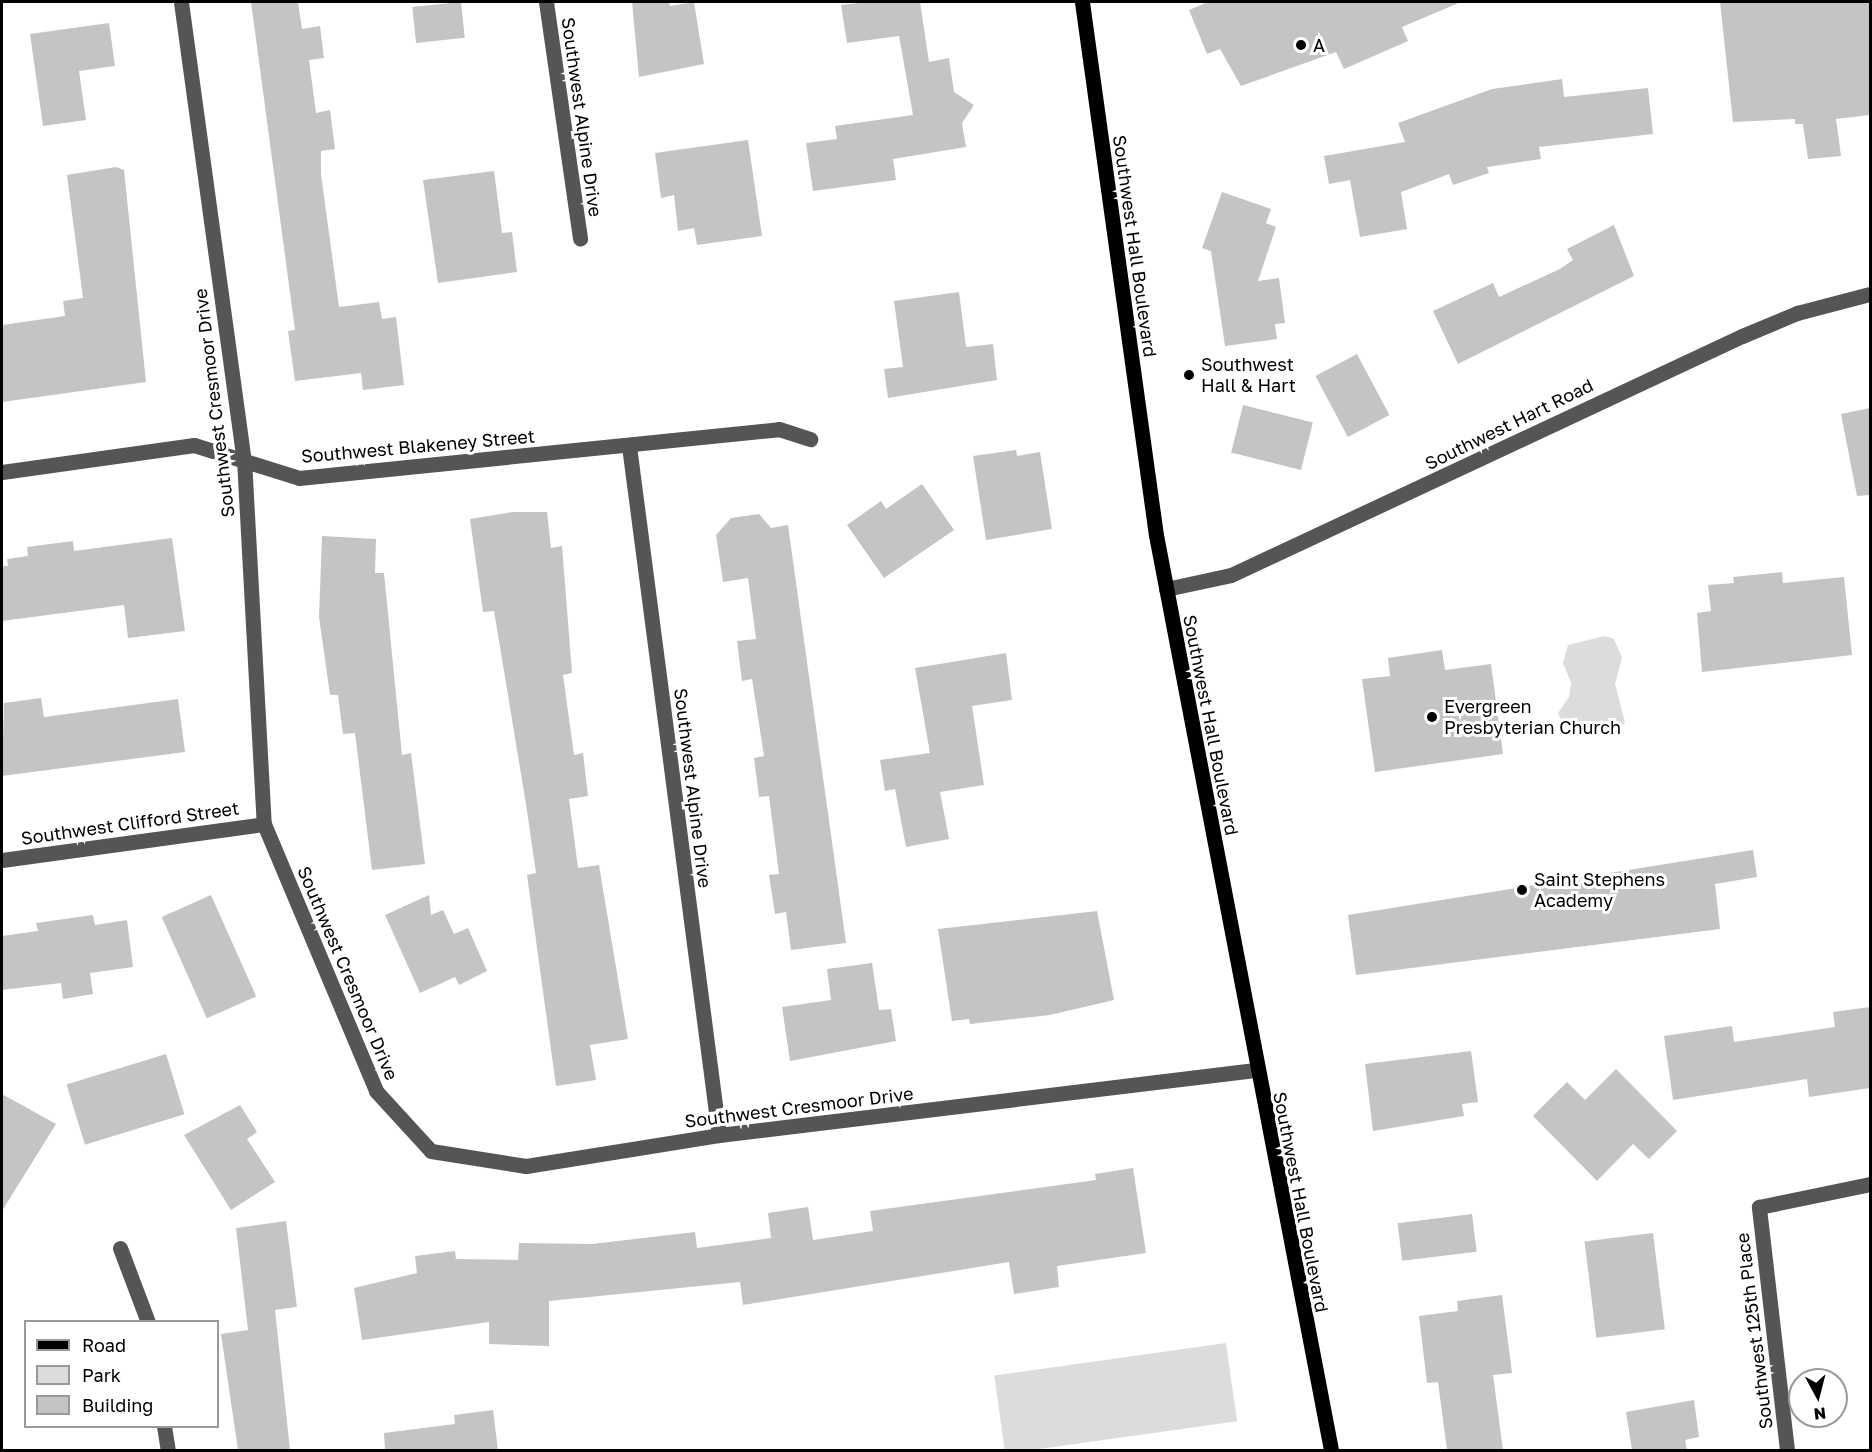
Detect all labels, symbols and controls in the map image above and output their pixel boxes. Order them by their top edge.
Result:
street label: Southwest Alpine Drive [557,16,607,218]
place label: A [1313,34,1325,56]
marker: A [1294,38,1308,52]
street label: Southwest Hall Boulevard [1109,133,1161,359]
street label: Southwest Cresmoor Drive [189,287,239,519]
place label: Southwest Hall & Hart [1201,354,1296,397]
marker: Southwest Hall & Hart [1182,368,1196,382]
street label: Southwest Hart Road [1421,374,1597,474]
street label: Southwest Blakeney Street [300,425,536,467]
street label: Southwest Hall Boulevard [1179,613,1243,837]
street label: Southwest Alpine Drive [670,687,716,889]
place label: Evergreen Presbyterian Church [1444,696,1621,738]
marker: Evergreen Presbyterian Church [1425,710,1439,724]
street label: Southwest Clifford Street [20,797,240,849]
street label: Southwest Cresmoor Drive [293,863,403,1083]
place label: Saint Stephens Academy [1534,869,1665,912]
marker: Saint Stephens Academy [1515,883,1529,897]
street label: Southwest Cresmoor Drive [683,1082,915,1132]
street label: Southwest Hall Boulevard [1269,1090,1333,1314]
street label: Southwest 125th Place [1731,1232,1777,1430]
legend [24,1320,219,1428]
text: Road [82,1334,126,1356]
text: Park [82,1364,121,1386]
north arrow [1788,1368,1848,1428]
text: Building [82,1394,153,1416]
text: N [1813,1403,1827,1425]

